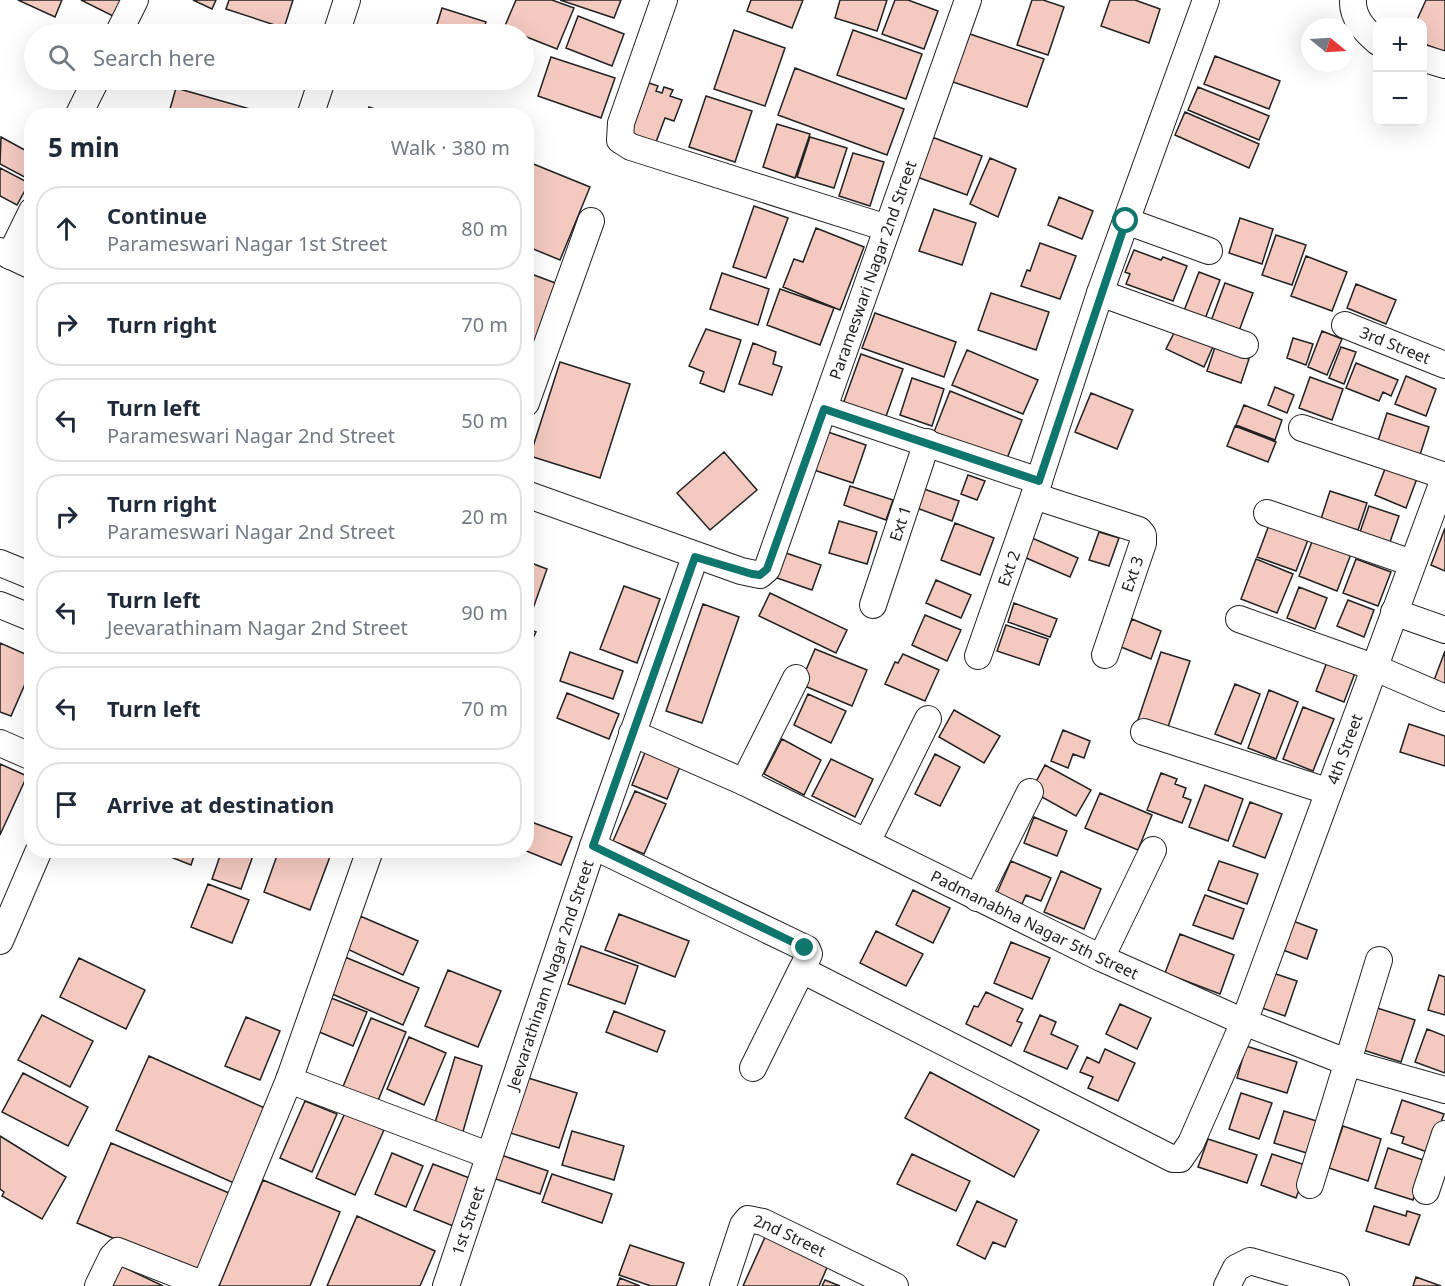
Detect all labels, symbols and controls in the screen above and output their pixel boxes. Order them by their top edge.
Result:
north arrow [1301,18,1355,72]
map controls [1373,18,1427,126]
button: + [1373,18,1427,72]
search box [24,24,534,90]
icon: search [45,41,78,74]
text: Search here [93,42,215,72]
button: − [1373,72,1427,126]
text: 5 min [48,129,120,165]
text: Walk · 380 m [391,134,510,161]
street label: Parameswari Nagar 2nd Street [824,157,921,383]
text: Continue [107,200,207,230]
route start [1112,207,1138,233]
icon: ahead [50,212,83,245]
text: 80 m [461,215,508,242]
text: Parameswari Nagar 1st Street [107,230,387,257]
icon: right [50,308,83,341]
text: Turn right [107,309,217,339]
text: 70 m [461,311,508,338]
street label: 3rd Street [1357,321,1434,369]
text: Turn left [107,392,201,422]
icon: left [50,404,83,437]
text: 50 m [461,407,508,434]
text: Parameswari Nagar 2nd Street [107,422,395,449]
text: Turn right [107,488,217,518]
icon: right [50,500,83,533]
text: 20 m [461,503,508,530]
street label: Ext 1 [884,503,916,544]
text: Parameswari Nagar 2nd Street [107,518,395,545]
street label: Ext 2 [992,547,1025,589]
street label: Ext 3 [1116,553,1148,595]
text: Turn left [107,584,201,614]
icon: left [50,596,83,629]
text: 90 m [461,599,508,626]
text: Jeevarathinam Nagar 2nd Street [107,614,408,641]
icon: left [50,692,83,725]
text: Turn left [107,693,201,723]
text: 70 m [461,695,508,722]
street label: 4th Street [1321,711,1368,788]
icon: arrive [50,788,83,821]
text: Arrive at destination [107,789,334,819]
street label: Jeevarathinam Nagar 2nd Street [501,857,599,1095]
street label: Padmanabha Nagar 5th Street [927,865,1142,985]
route end [791,934,817,960]
street label: 1st Street [446,1183,490,1258]
street label: 2nd Street [752,1209,830,1262]

